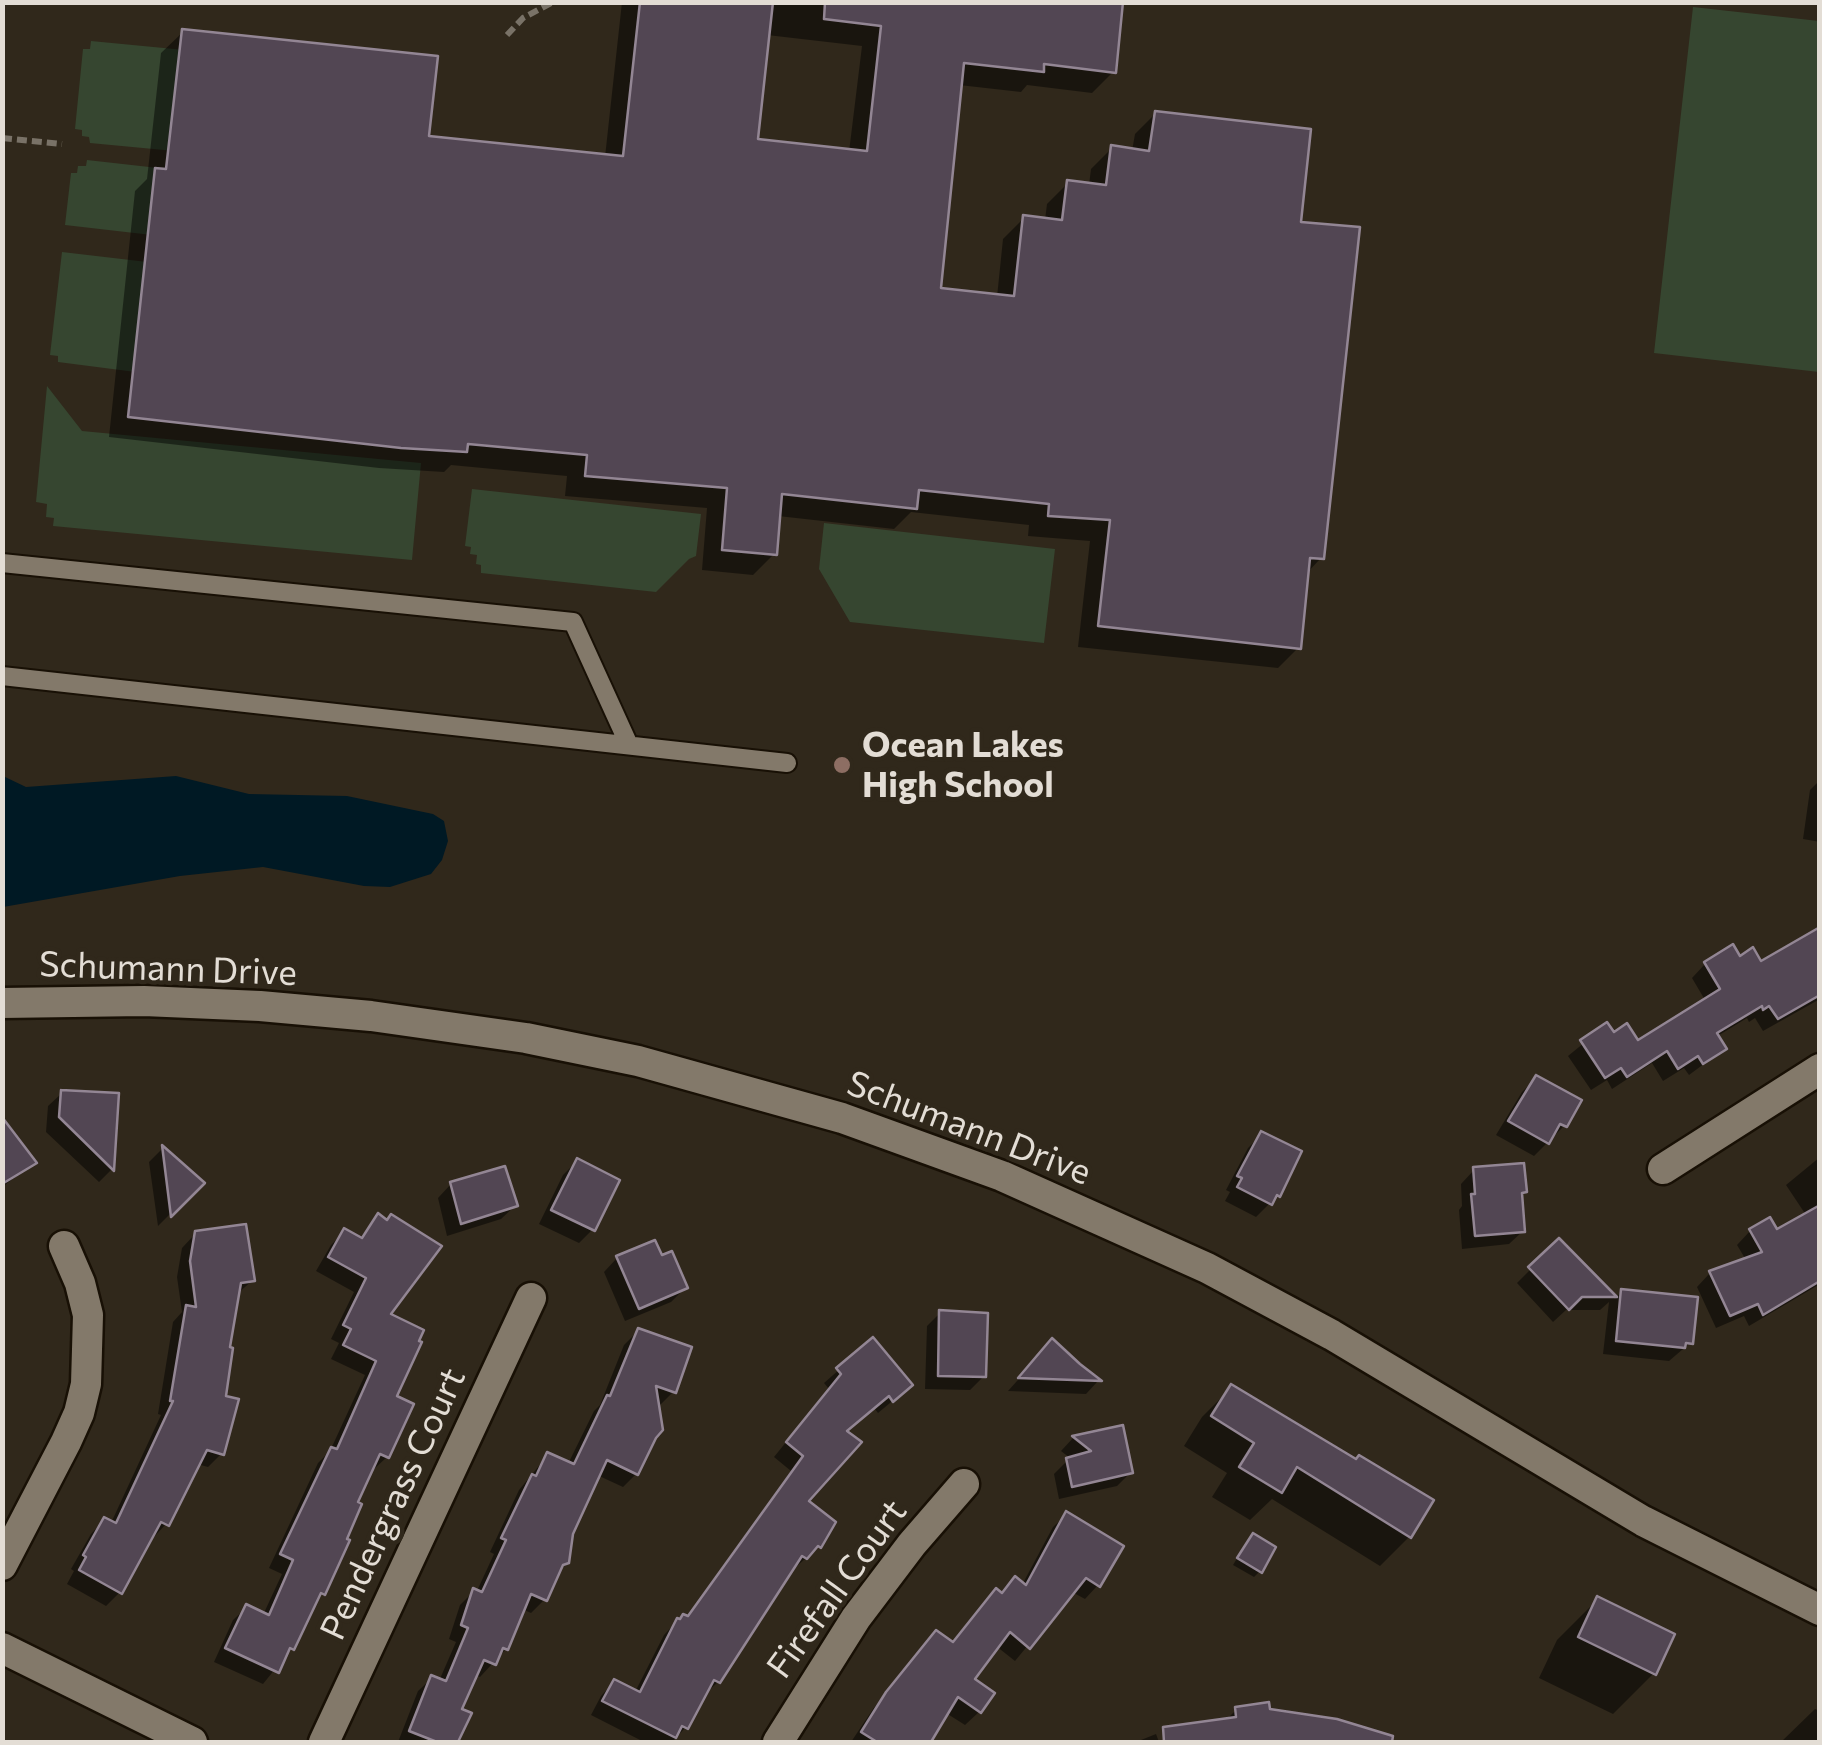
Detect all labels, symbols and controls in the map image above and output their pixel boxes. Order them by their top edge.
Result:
place label: Ocean Lakes High School [862,724,1064,806]
marker: Ocean Lakes High School [831,754,853,776]
street label: Schumann Drive [39,944,297,994]
street label: Schumann Drive [841,1062,1097,1194]
street label: Pendergrass Court [312,1362,474,1646]
street label: Firefall Court [758,1492,916,1686]

